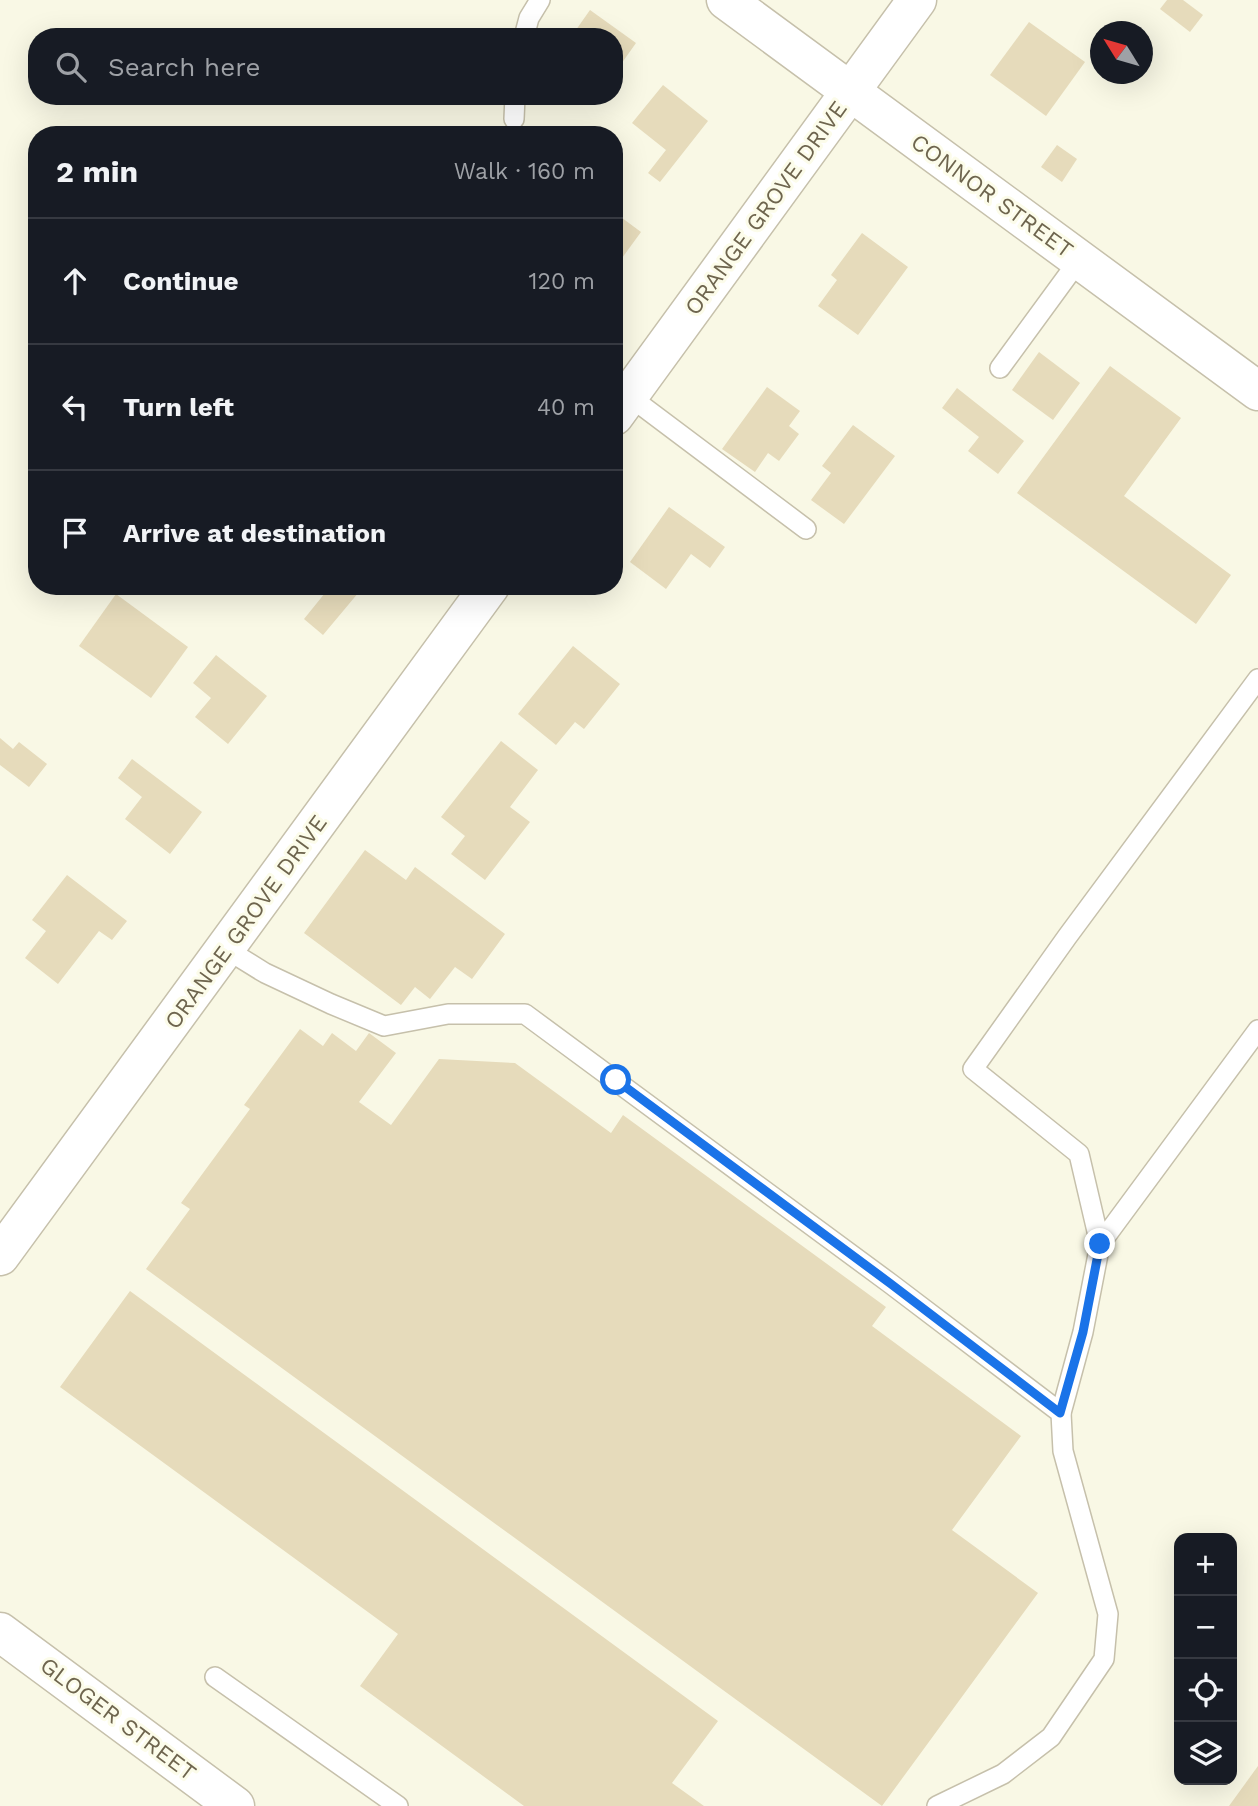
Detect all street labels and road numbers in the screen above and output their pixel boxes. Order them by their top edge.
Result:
street label: ORANGE GROVE DRIVE [679,96,853,320]
street label: CONNOR STREET [906,128,1078,264]
street label: ORANGE GROVE DRIVE [159,810,333,1034]
street label: GLOGER STREET [35,1652,201,1786]

